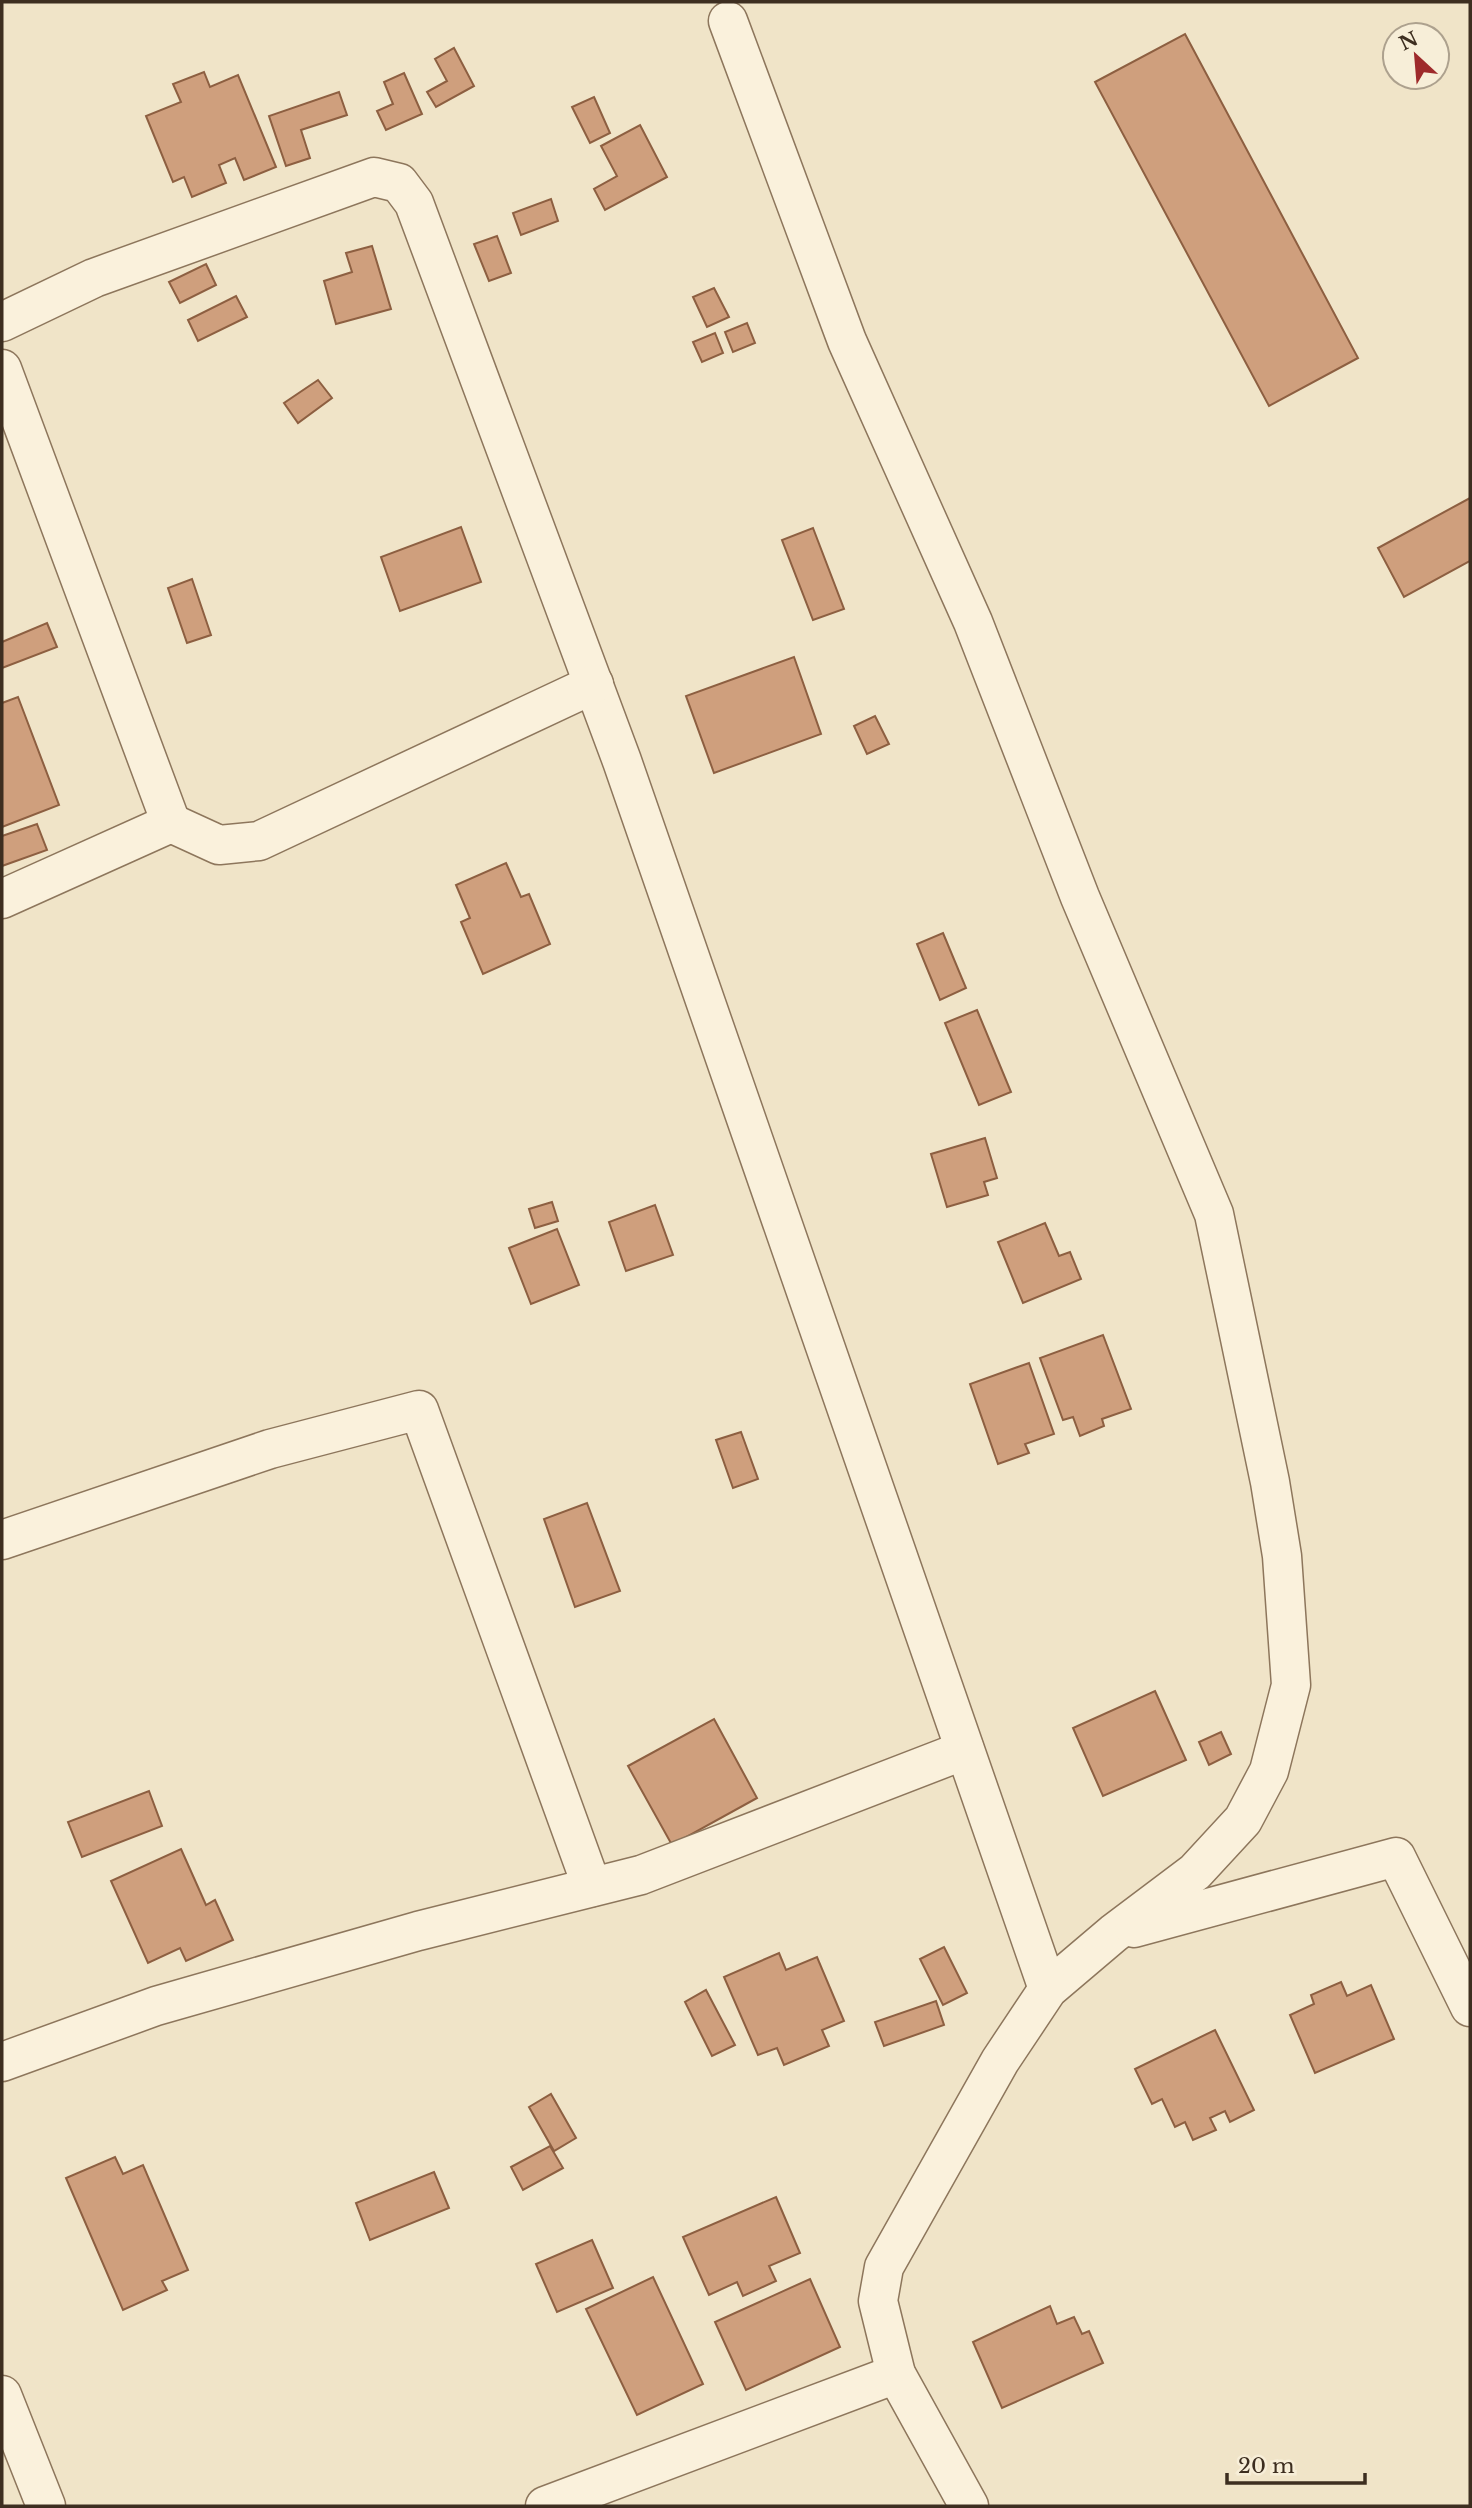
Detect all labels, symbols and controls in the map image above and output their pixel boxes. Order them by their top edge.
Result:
north arrow [1381,21,1451,91]
text: N [1396,27,1422,55]
scale bar [1227,2442,1365,2486]
text: 20 m [1238,2453,1295,2479]

